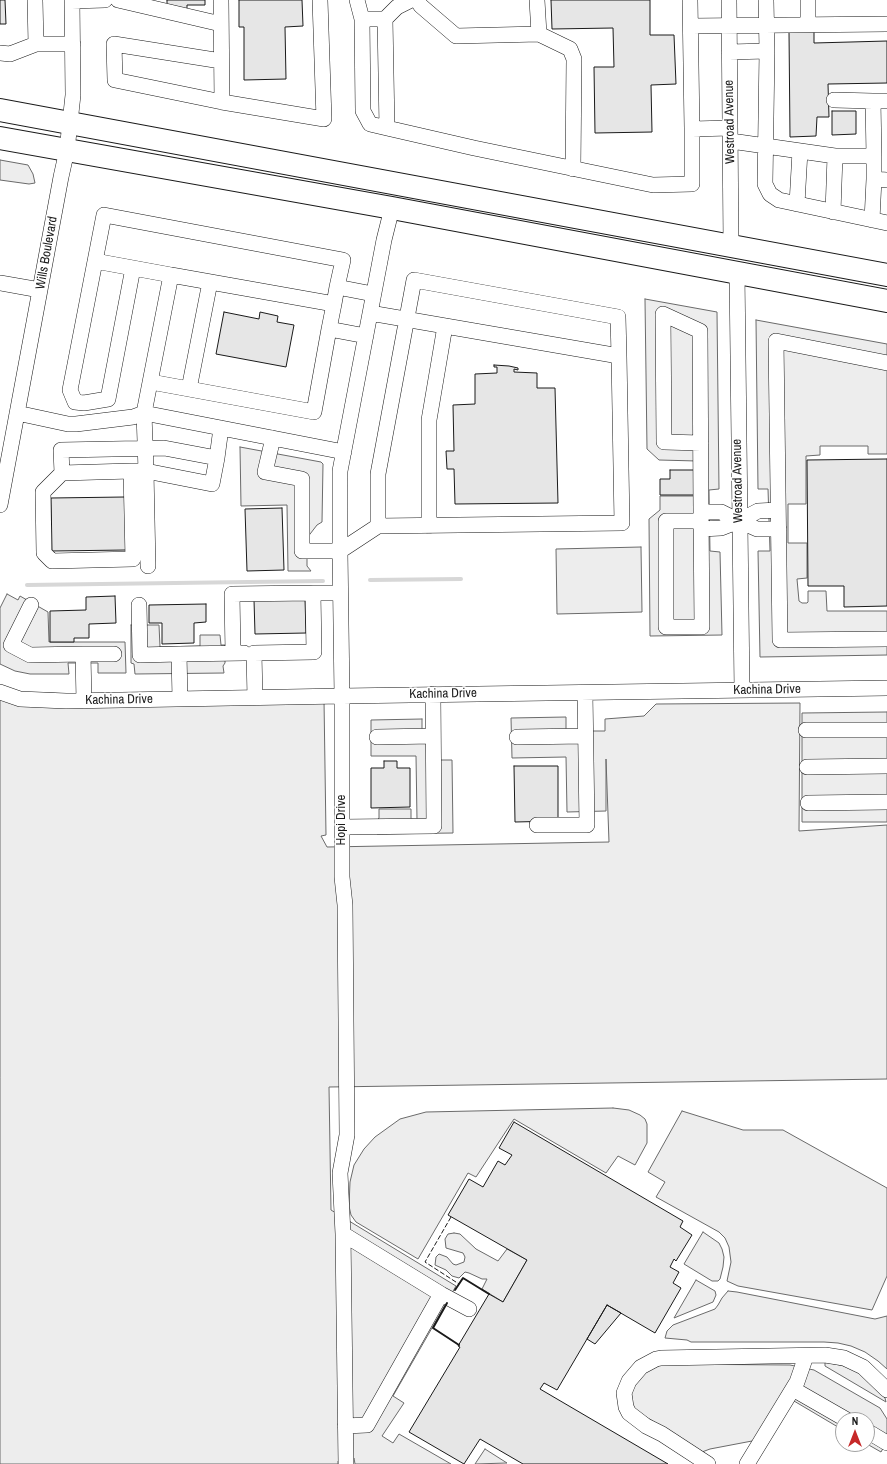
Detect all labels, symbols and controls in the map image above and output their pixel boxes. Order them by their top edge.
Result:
street label: Westroad Avenue [721,80,739,164]
street label: Wills Boulevard [33,215,61,291]
street label: Westroad Avenue [729,439,747,523]
street label: Kachina Drive [733,682,801,698]
street label: Kachina Drive [409,686,477,702]
street label: Kachina Drive [85,692,153,708]
street label: Hopi Drive [334,795,350,845]
north arrow [835,1412,875,1452]
text: N [852,1414,858,1428]

